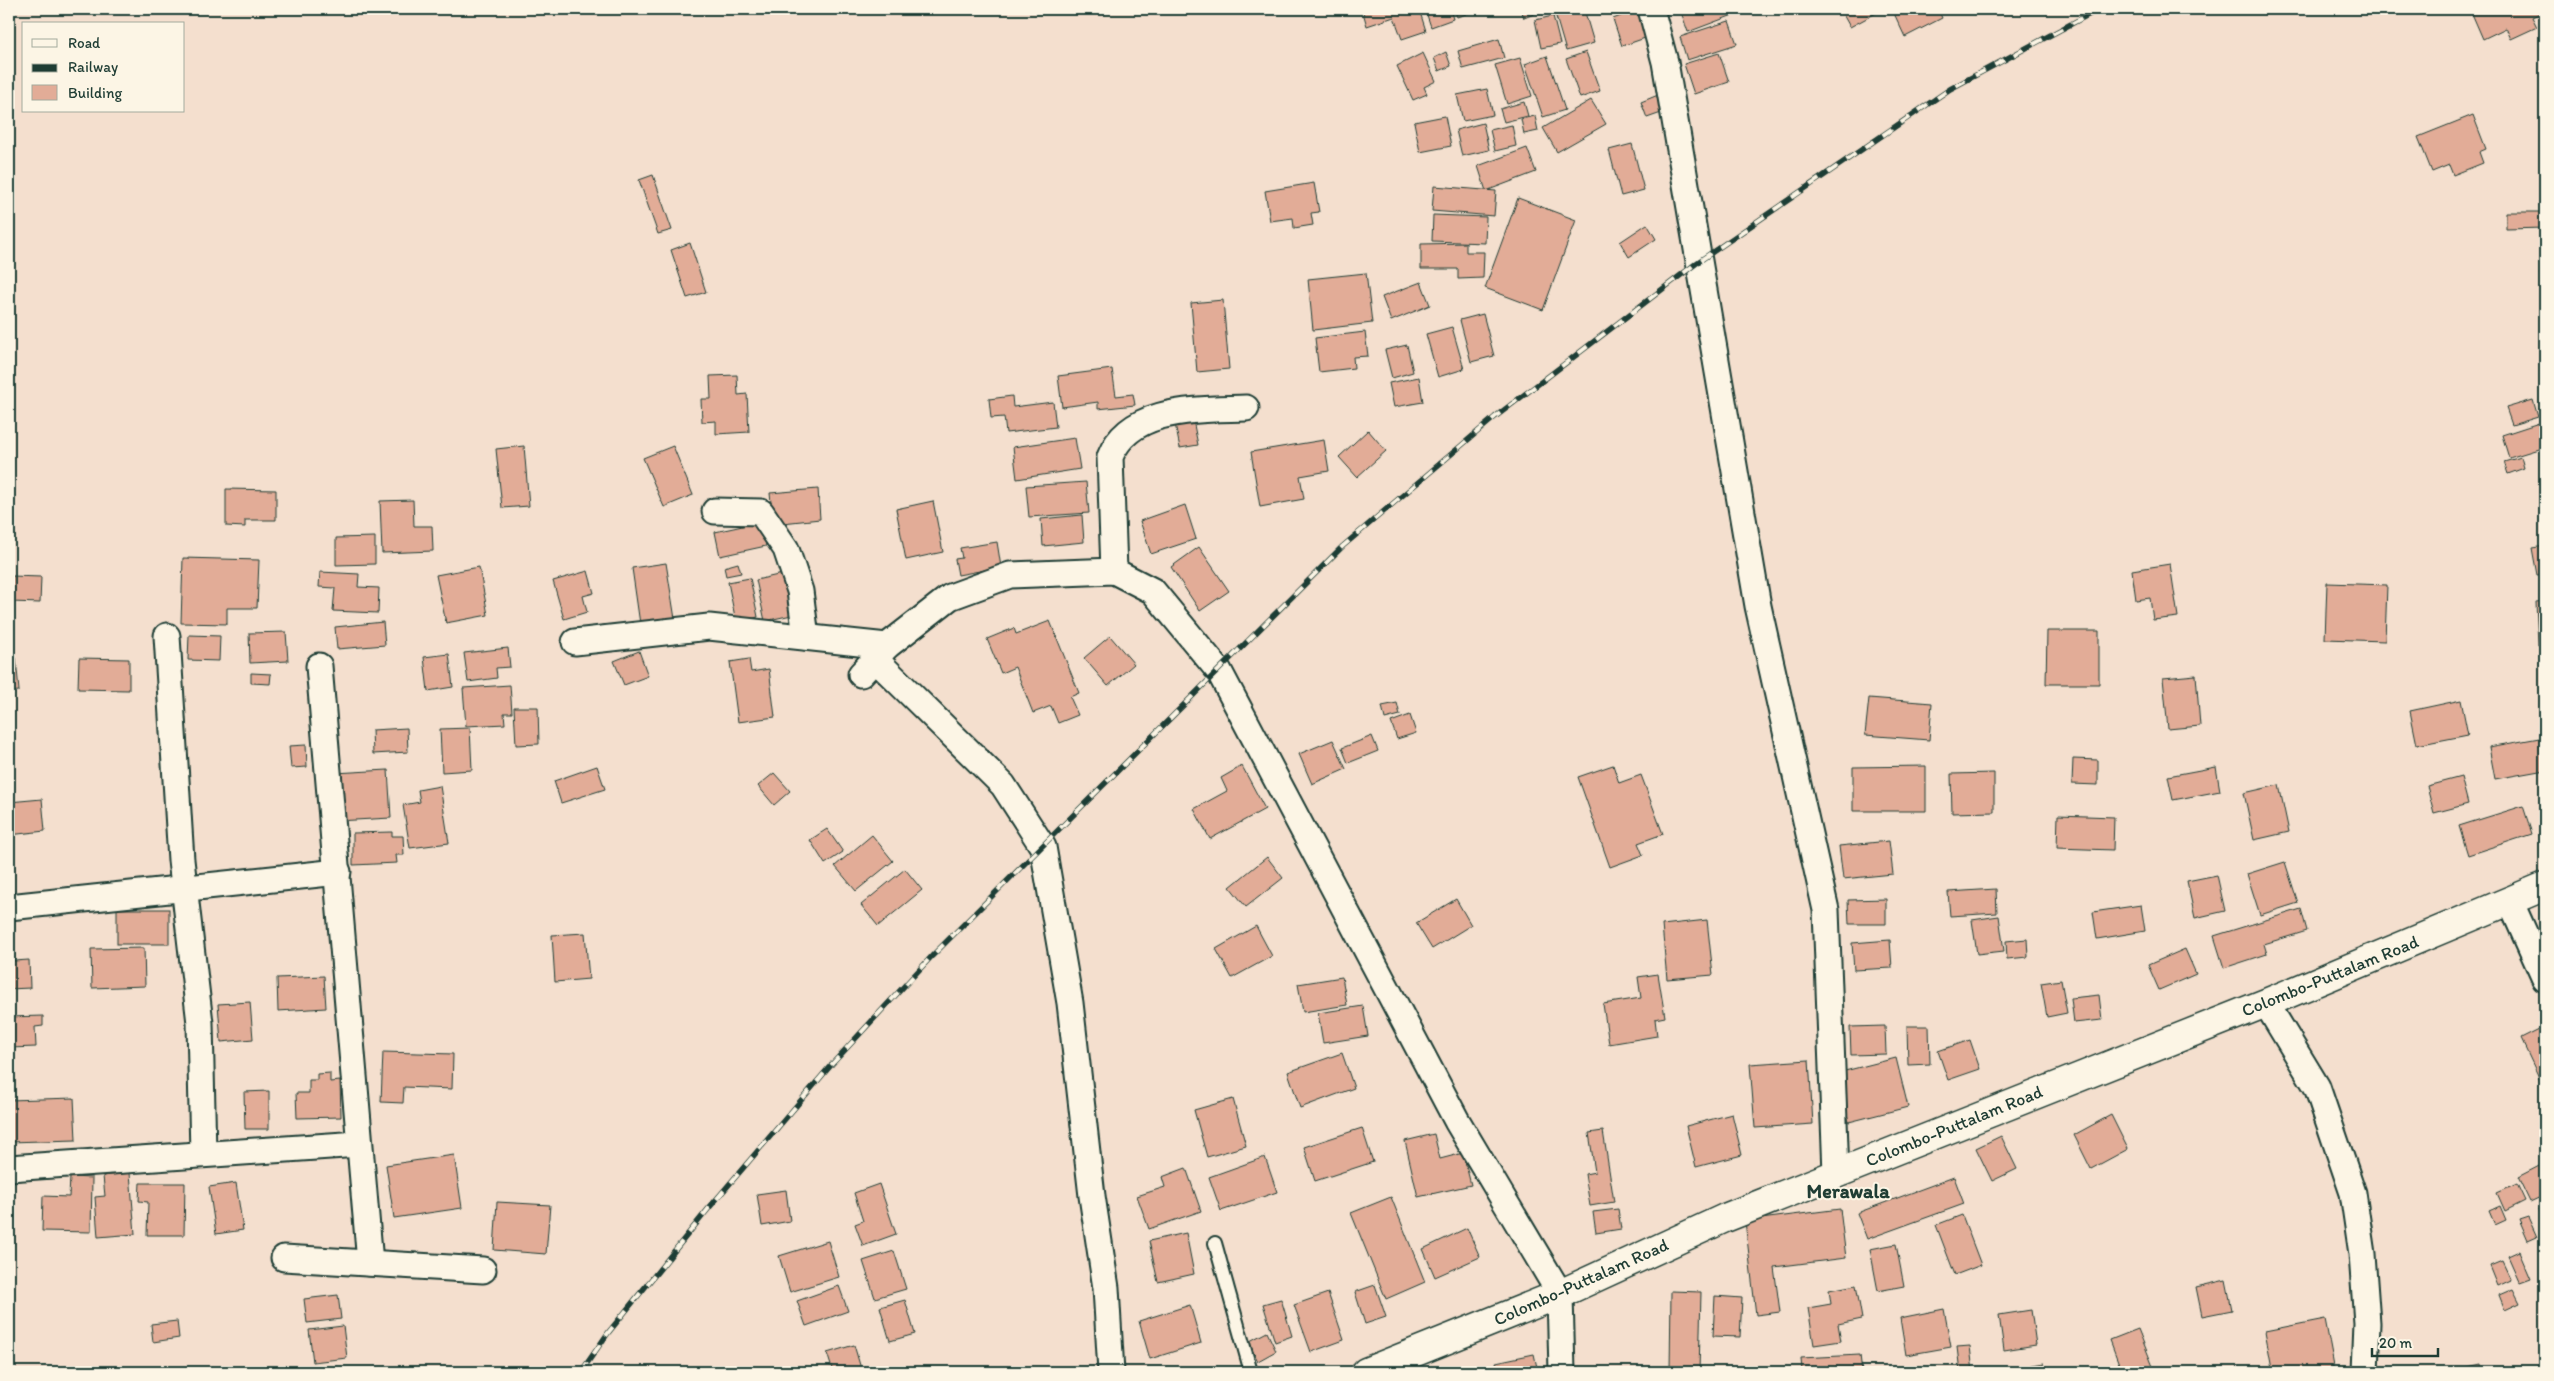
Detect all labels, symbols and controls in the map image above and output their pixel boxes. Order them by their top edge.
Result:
legend [22,22,185,112]
text: Road [68,34,101,52]
text: Railway [68,58,118,76]
text: Building [68,84,122,102]
street label: Colombo-Puttalam Road [2238,930,2422,1022]
street label: Colombo-Puttalam Road [1862,1080,2046,1172]
district label: Merawala [1806,1179,1890,1203]
street label: Colombo-Puttalam Road [1490,1233,1672,1330]
scale bar [2372,1326,2438,1358]
text: 20 m [2379,1334,2413,1352]

